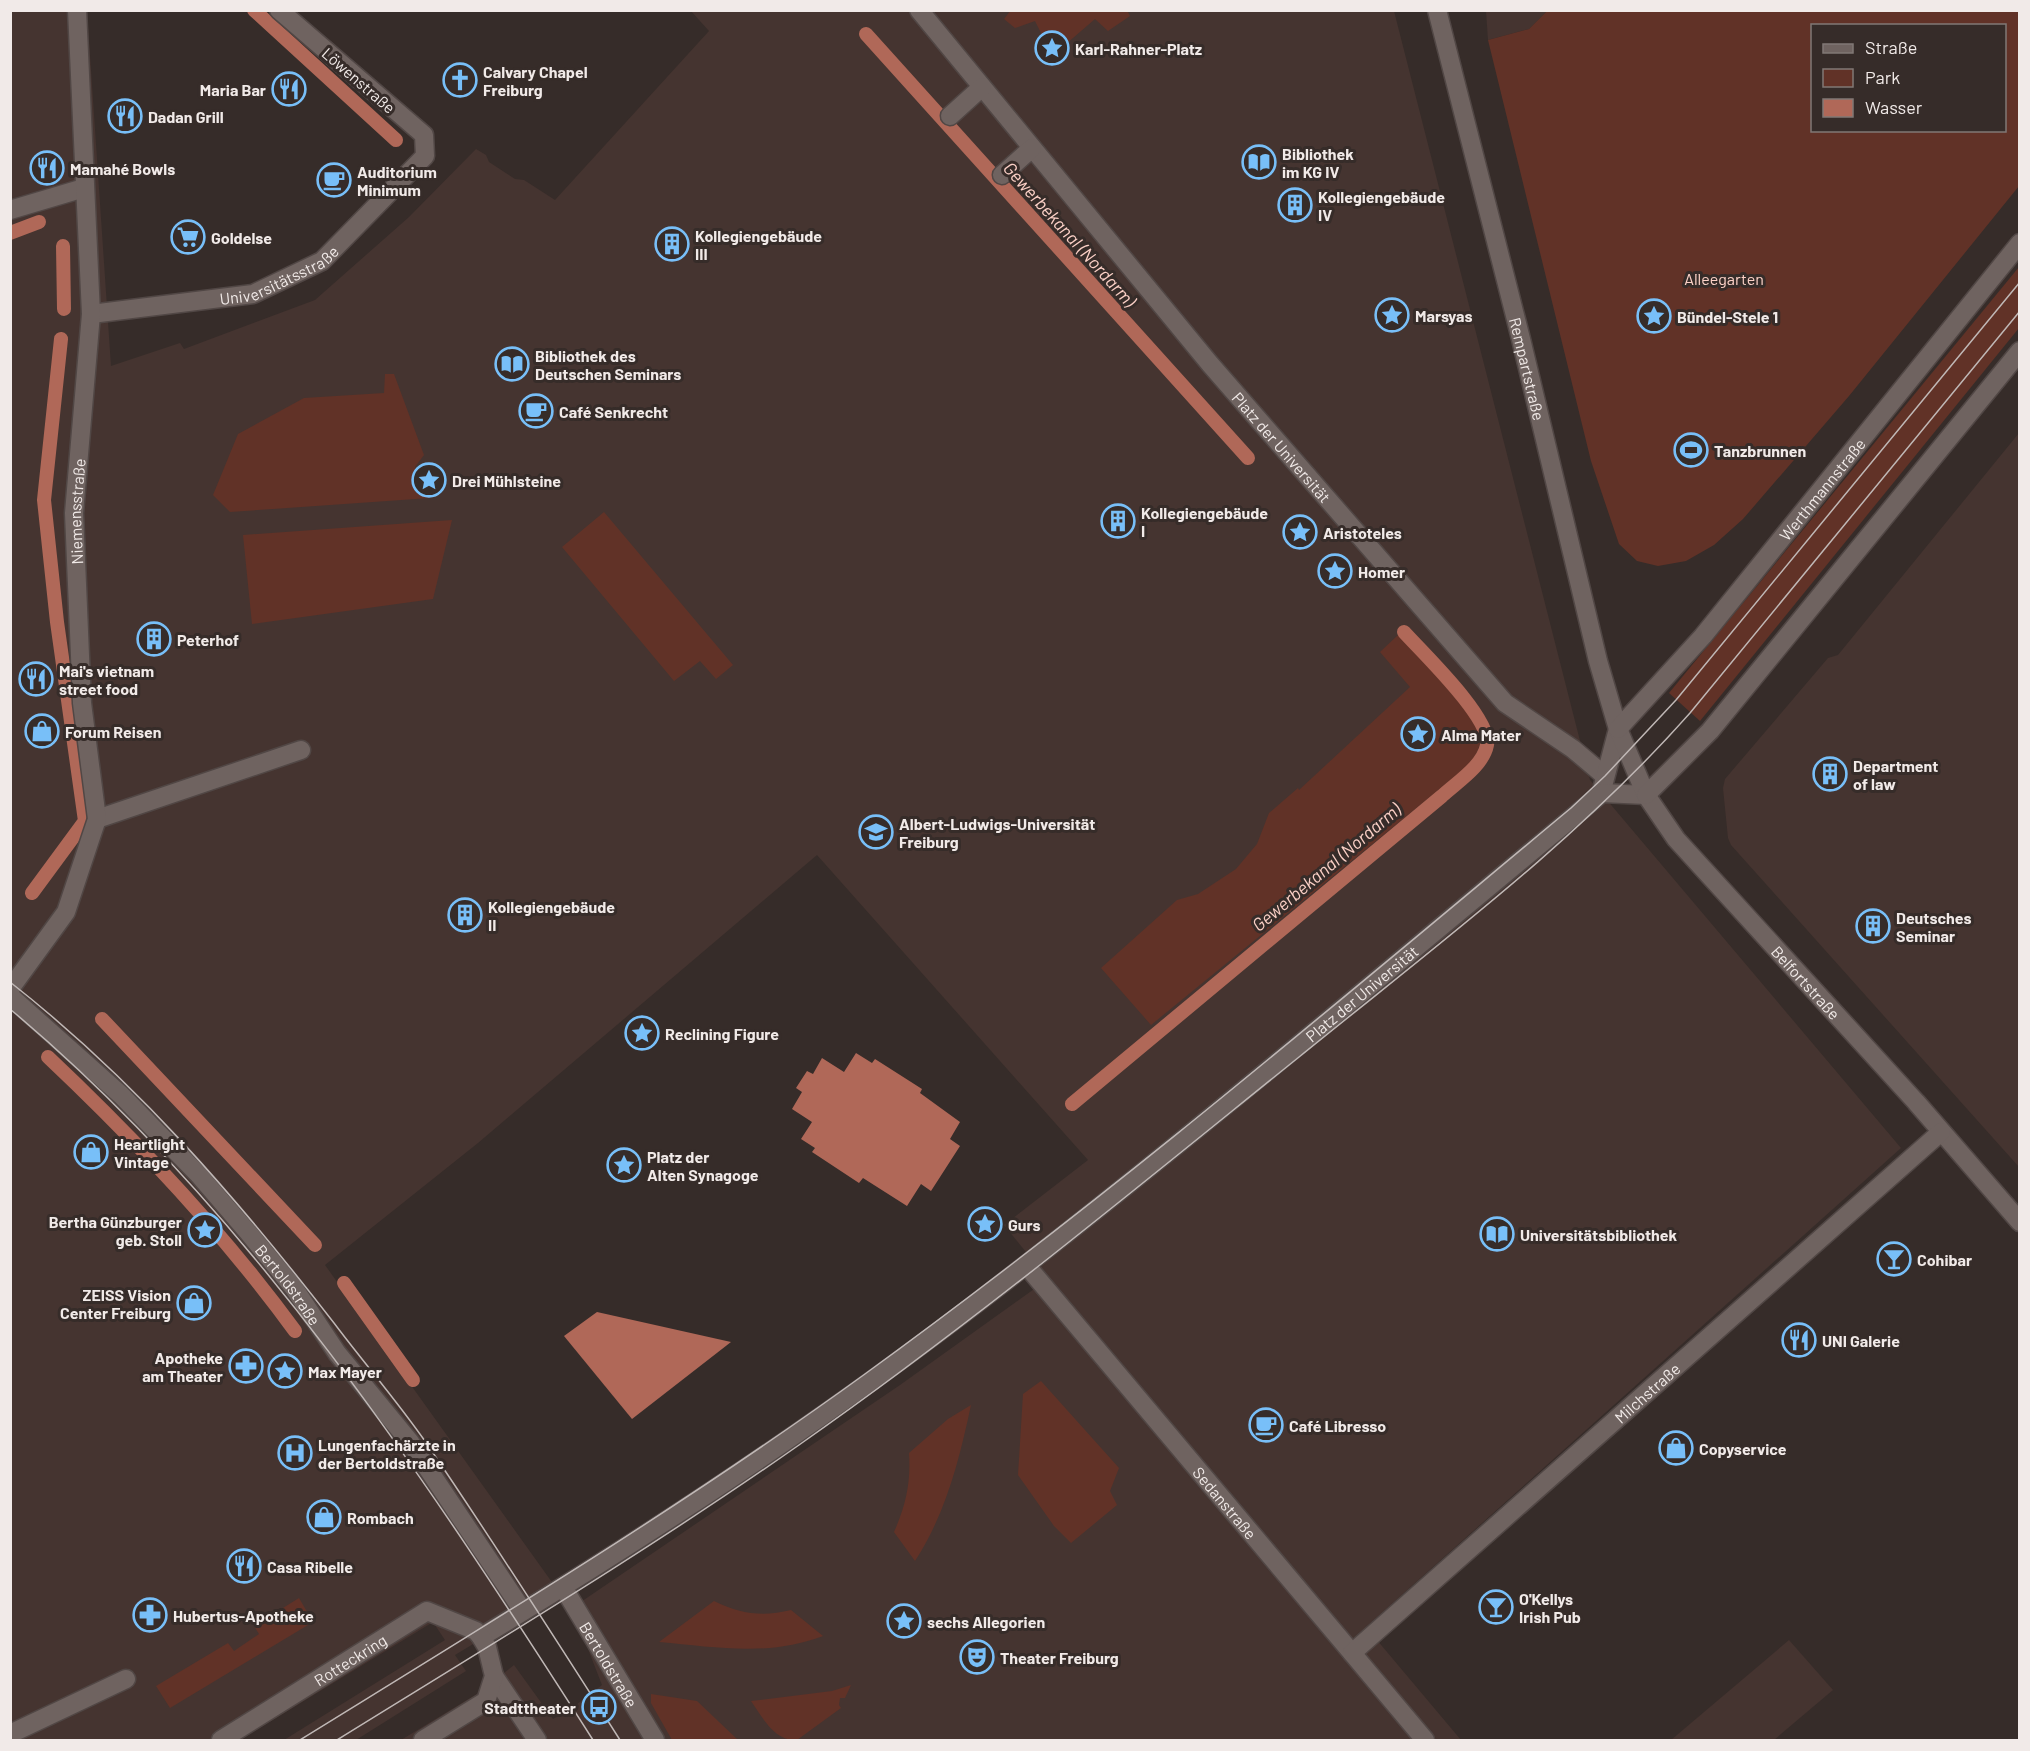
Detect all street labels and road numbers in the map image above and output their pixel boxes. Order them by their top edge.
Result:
street label: Löwenstraße [319,43,399,117]
street label: Universitätsstraße [218,241,342,308]
street label: Rempartstraße [1506,315,1550,422]
street label: Platz der Universität [1229,388,1335,506]
street label: Werthmannstraße [1775,434,1869,544]
street label: Niemensstraße [64,458,88,565]
street label: Platz der Universität [1301,941,1421,1045]
street label: Belfortstraße [1768,941,1845,1023]
street label: Bertoldstraße [252,1240,325,1328]
street label: Milchstraße [1610,1358,1683,1426]
street label: Sedanstraße [1190,1462,1261,1542]
street label: Bertoldstraße [576,1618,642,1710]
street label: Rotteckring [310,1630,390,1689]

